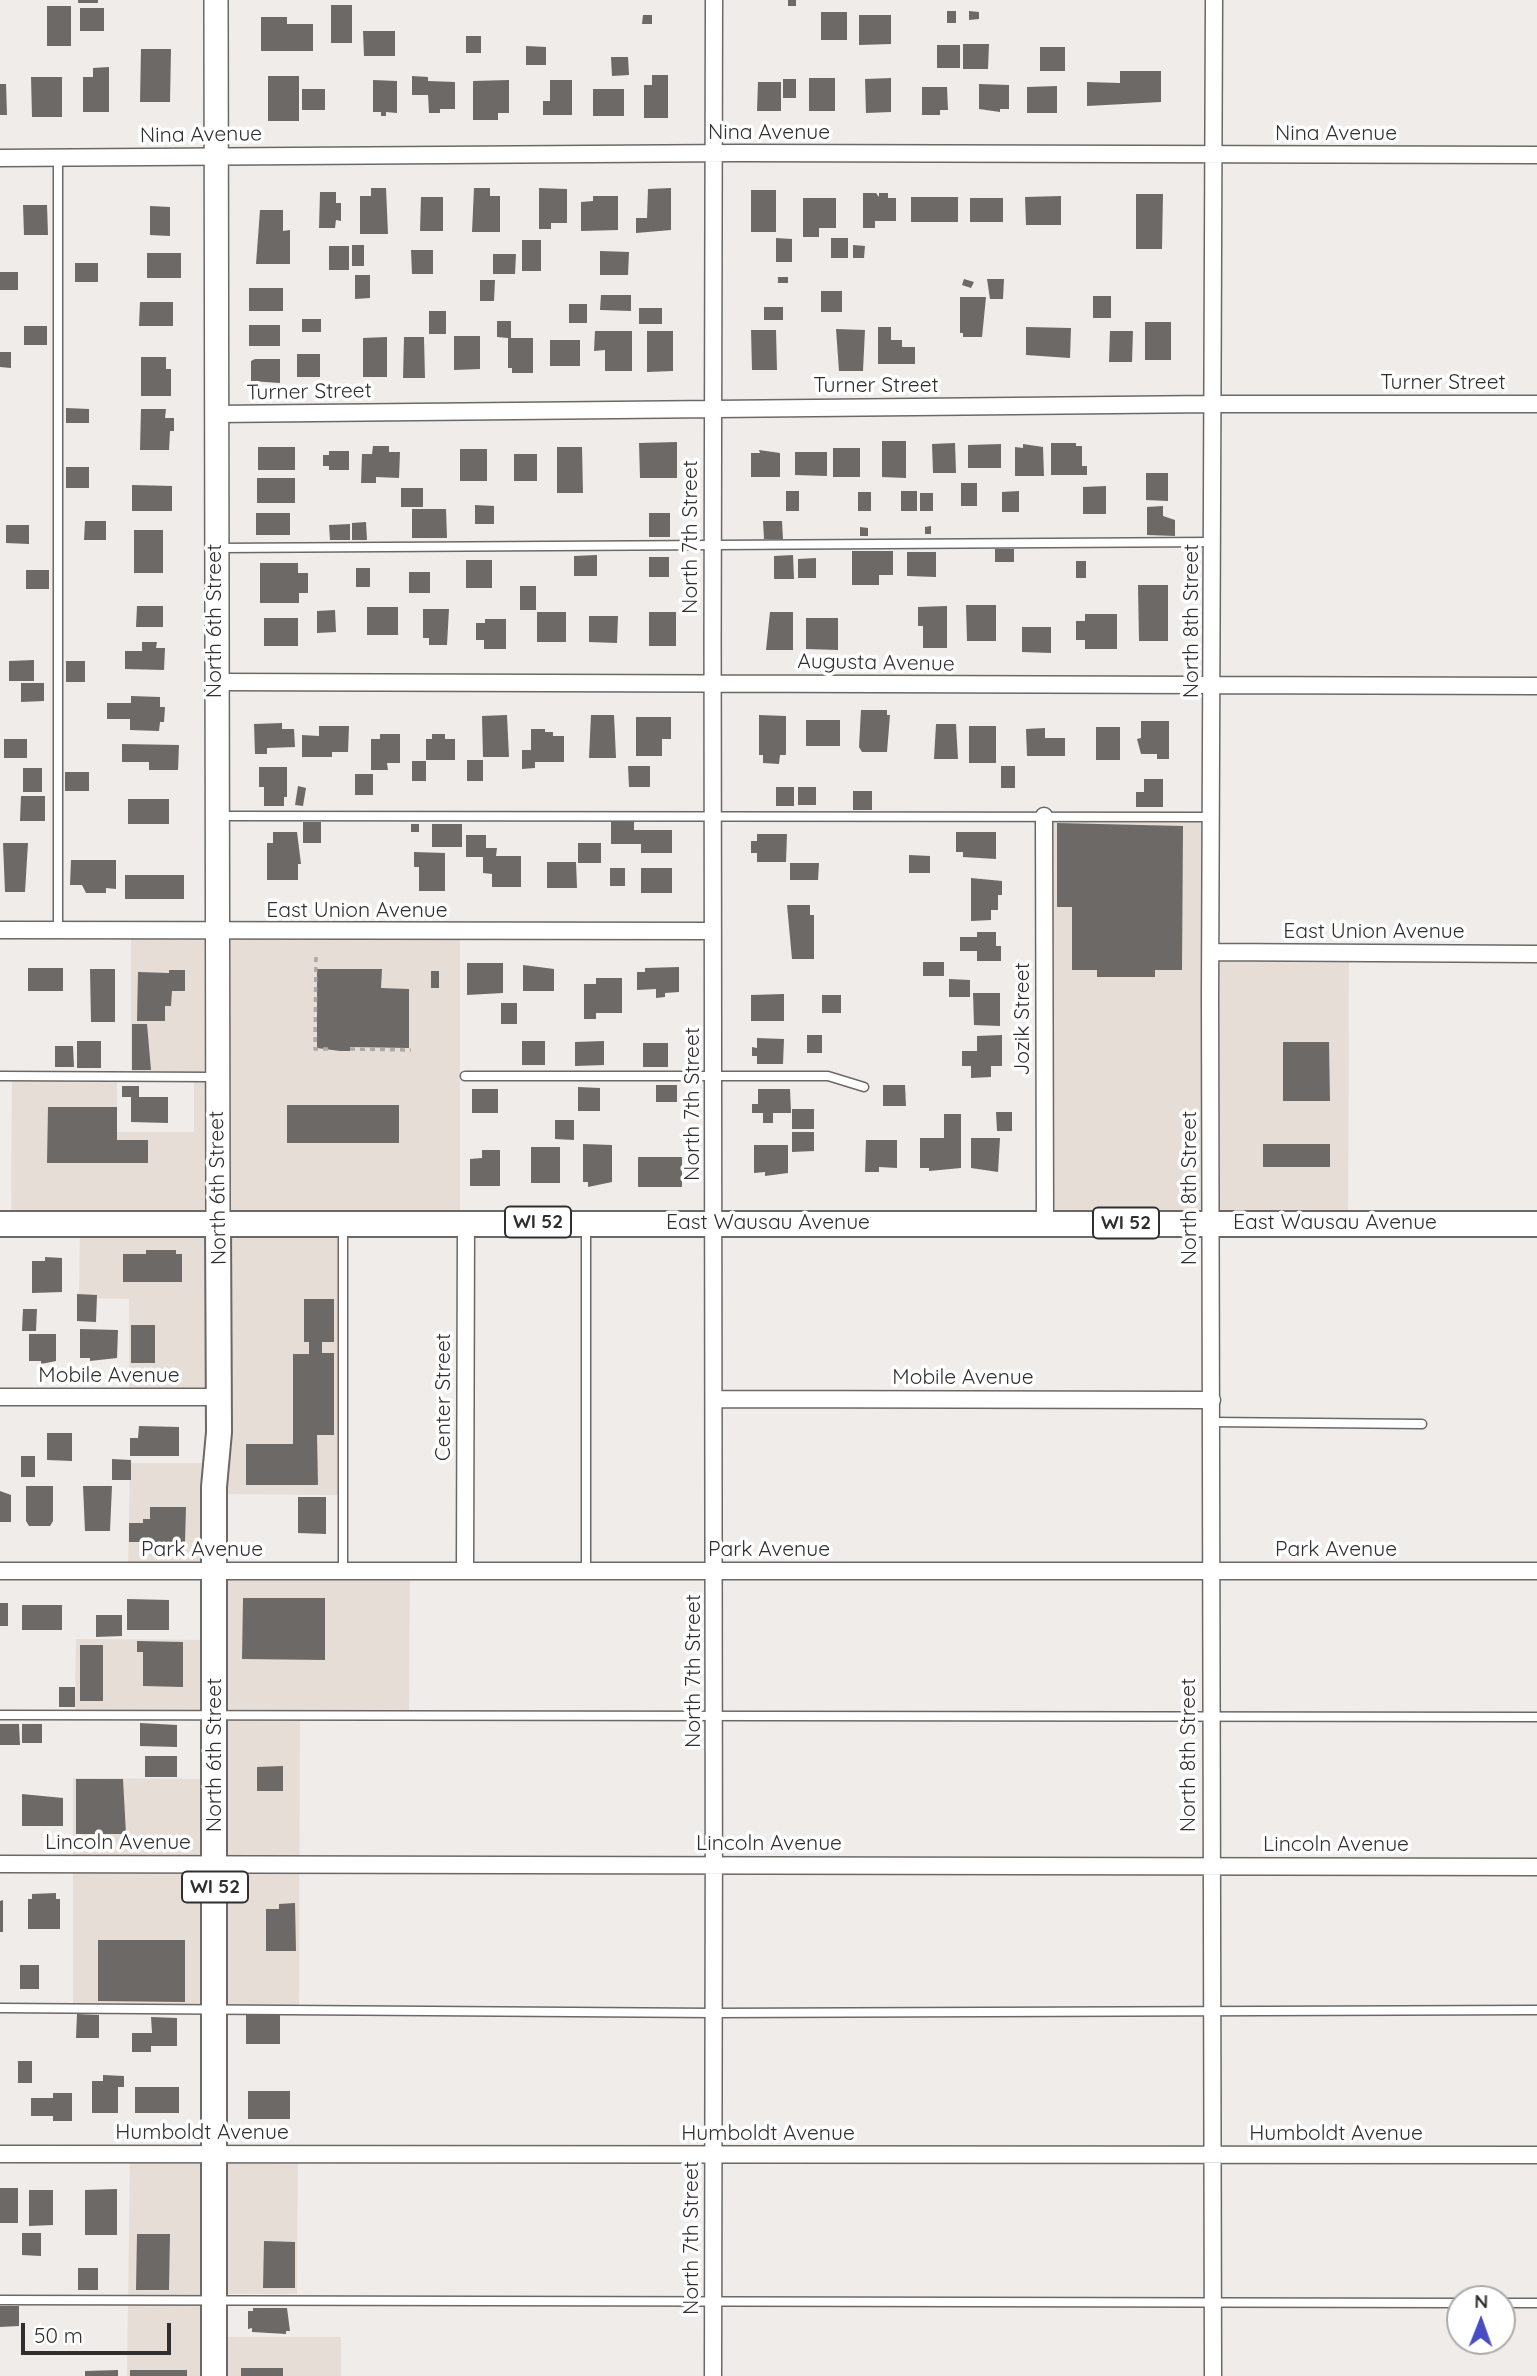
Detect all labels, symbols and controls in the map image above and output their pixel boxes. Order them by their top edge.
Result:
street label: Nina Avenue [708,120,830,146]
street label: Nina Avenue [140,121,262,149]
street label: Nina Avenue [1275,121,1397,147]
street label: Turner Street [1380,370,1506,396]
street label: Turner Street [813,373,939,399]
street label: Turner Street [246,378,372,406]
street label: North 7th Street [678,460,704,614]
street label: North 6th Street [202,544,228,698]
street label: North 8th Street [1179,544,1205,698]
street label: Augusta Avenue [797,649,955,677]
street label: East Union Avenue [266,898,448,924]
street label: East Union Avenue [1283,919,1465,945]
street label: Jozik Street [1010,962,1036,1076]
street label: North 7th Street [680,1027,706,1181]
street label: North 6th Street [204,1111,232,1265]
street label: North 8th Street [1177,1111,1203,1265]
road number: WI 52 [505,1206,571,1238]
road number: WI 52 [1093,1208,1159,1238]
street label: East Wausau Avenue [666,1210,870,1236]
street label: East Wausau Avenue [1233,1210,1437,1236]
street label: Center Street [431,1333,457,1461]
street label: Mobile Avenue [38,1363,180,1389]
street label: Mobile Avenue [892,1365,1034,1391]
street label: Park Avenue [141,1537,263,1563]
street label: Park Avenue [708,1537,830,1563]
street label: Park Avenue [1275,1537,1397,1563]
street label: North 7th Street [681,1594,707,1748]
street label: North 6th Street [202,1678,228,1832]
street label: North 8th Street [1176,1678,1202,1832]
street label: Lincoln Avenue [45,1830,191,1856]
street label: Lincoln Avenue [696,1831,842,1857]
street label: Lincoln Avenue [1263,1832,1409,1858]
road number: WI 52 [182,1871,248,1902]
street label: Humboldt Avenue [115,2120,289,2146]
street label: Humboldt Avenue [681,2121,855,2147]
street label: Humboldt Avenue [1249,2121,1423,2147]
street label: North 7th Street [679,2161,705,2315]
north arrow [1446,2285,1516,2355]
text: N [1474,2289,1489,2313]
scale bar [24,2310,175,2354]
text: 50 m [34,2322,83,2348]

